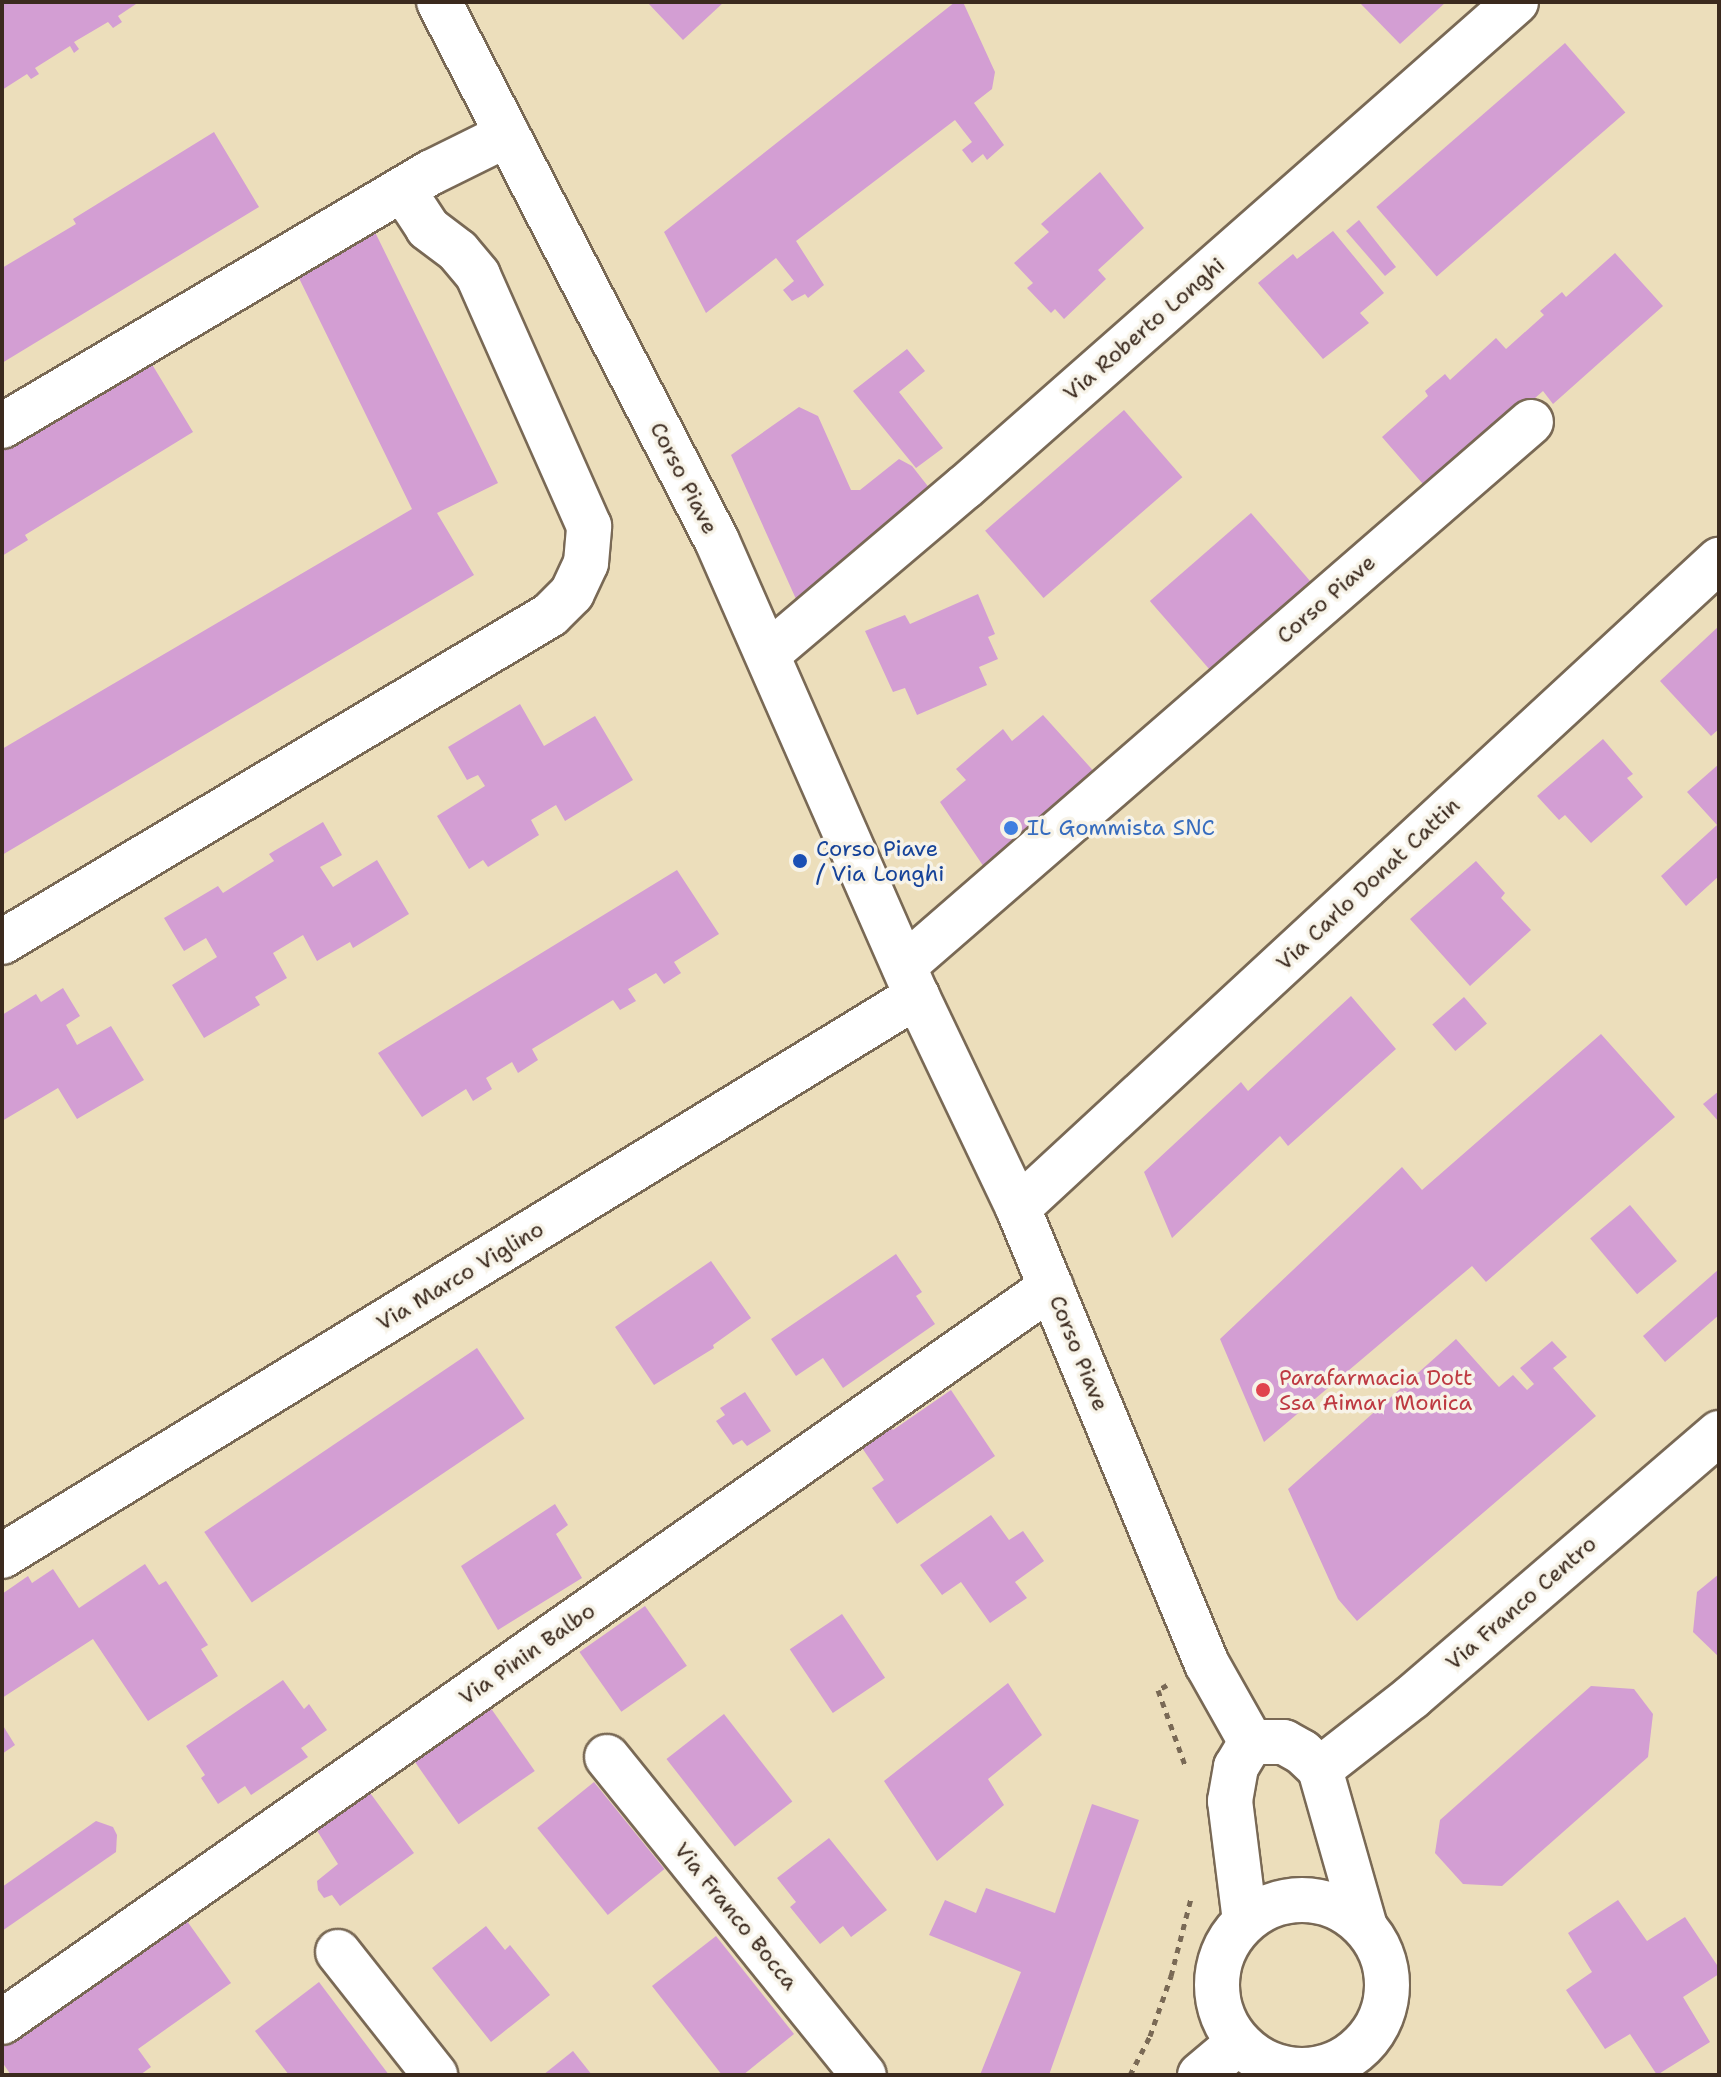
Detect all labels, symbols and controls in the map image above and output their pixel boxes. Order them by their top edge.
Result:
street label: Via Roberto Longhi [1058,252,1230,406]
street label: Corso Piave [645,418,723,538]
street label: Corso Piave [1271,549,1381,649]
street label: Via Carlo Donat Cattin [1271,792,1465,976]
place label: IL Gommista SNC [1027,815,1215,841]
marker: IL Gommista SNC [1002,819,1020,837]
place label: Corso Piave / Via Longhi [816,835,945,886]
marker: Corso Piave / Via Longhi [791,852,809,870]
street label: Via Marco Viglino [372,1216,548,1336]
street label: Corso Piave [1044,1291,1114,1415]
place label: Parafarmacia Dott Ssa Aimar Monica [1279,1364,1473,1416]
marker: Parafarmacia Dott Ssa Aimar Monica [1254,1381,1272,1399]
street label: Via Franco Centro [1440,1530,1602,1676]
street label: Via Pinin Balbo [454,1597,600,1711]
street label: Via Franco Bocca [669,1837,803,1995]

